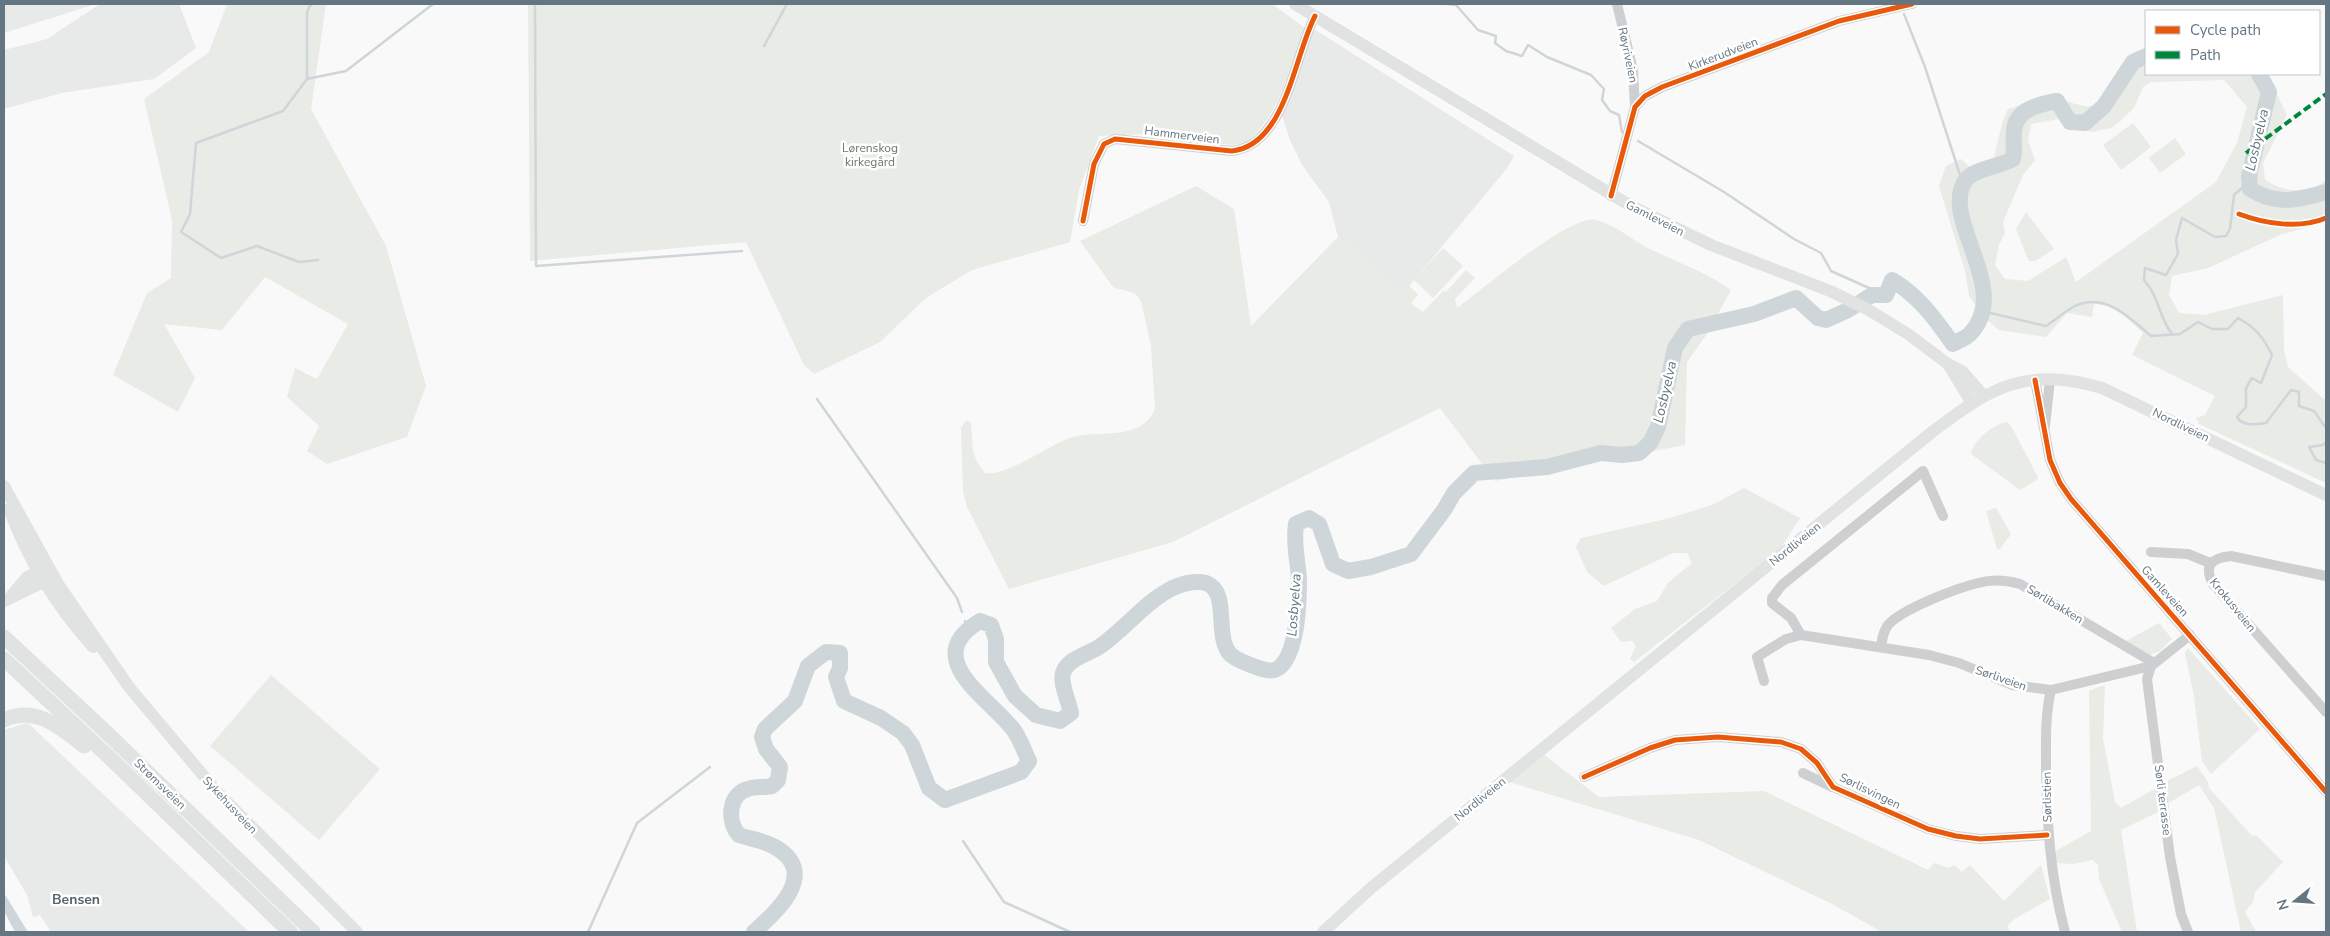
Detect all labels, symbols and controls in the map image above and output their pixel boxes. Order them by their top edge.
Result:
legend [2145,10,2320,75]
text: Cycle path [2190,20,2261,40]
street label: Røyriveien [1614,26,1642,84]
street label: Kirkerudveien [1686,33,1760,75]
text: Path [2190,45,2221,65]
water label: Losbyelva [2241,107,2273,173]
street label: Hammerveien [1144,122,1220,148]
park label: Lørenskog kirkegård [842,140,898,170]
street label: Gamleveien [1623,196,1687,240]
water label: Losbyelva [1649,359,1681,425]
street label: Nordliveien [2150,404,2212,446]
street label: Nordliveien [1766,518,1824,570]
street label: Gamleveien [2138,562,2192,620]
water label: Losbyelva [1282,573,1306,637]
street label: Krokusveien [2206,575,2260,635]
street label: Sørlibakken [2024,581,2086,627]
street label: Sørliveien [1973,662,2029,694]
street label: Strømsveien [130,755,190,813]
street label: Sørli terrasse [2151,764,2175,836]
street label: Sørlisvingen [1837,769,1903,813]
street label: Sørlistien [2039,772,2055,822]
street label: Sykehusveien [199,773,261,837]
street label: Nordliveien [1451,773,1509,825]
north arrow [2270,876,2320,926]
district label: Bensen [52,890,100,909]
text: N [2272,897,2294,912]

